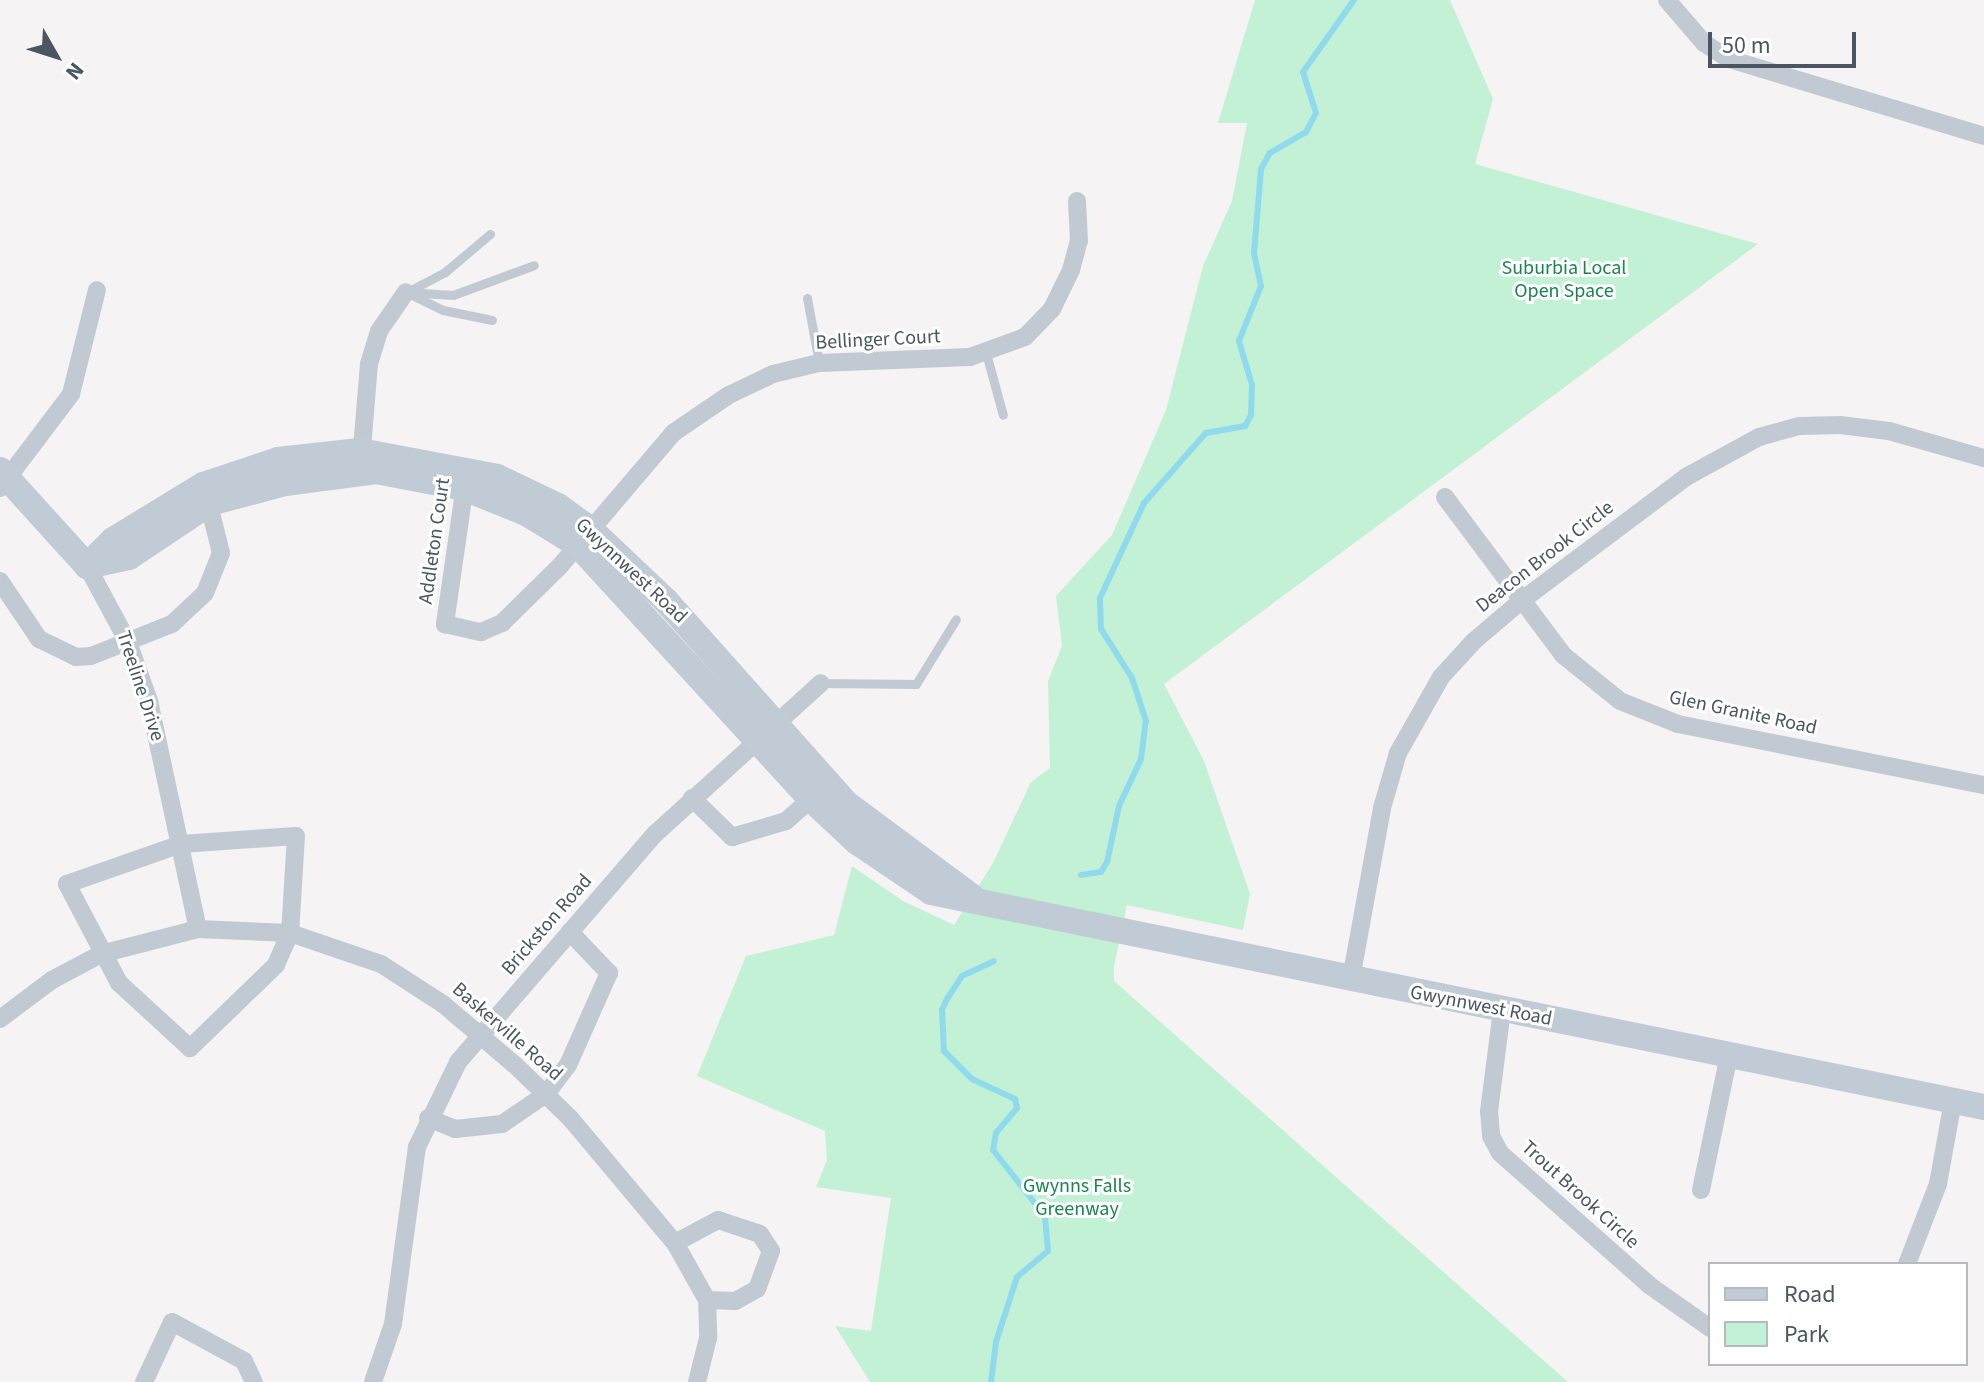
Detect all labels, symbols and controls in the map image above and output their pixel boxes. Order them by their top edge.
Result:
north arrow [16,16,96,96]
scale bar [1712,16,1860,66]
text: 50 m [1722,28,1771,63]
text: N [58,55,92,87]
park label: Suburbia Local Open Space [1502,256,1626,303]
street label: Bellinger Court [815,325,941,355]
street label: Addleton Court [414,476,456,606]
street label: Deacon Brook Circle [1471,496,1619,618]
street label: Gwynnwest Road [570,513,692,629]
street label: Treeline Drive [111,628,169,744]
street label: Glen Granite Road [1667,686,1819,740]
street label: Brickston Road [497,870,597,980]
street label: Baskerville Road [447,978,567,1086]
street label: Gwynnwest Road [1408,980,1554,1032]
street label: Trout Brook Circle [1516,1136,1644,1254]
park label: Gwynns Falls Greenway [1023,1174,1131,1221]
legend [1708,1262,1968,1366]
text: Road [1784,1277,1836,1312]
text: Park [1784,1317,1829,1352]

